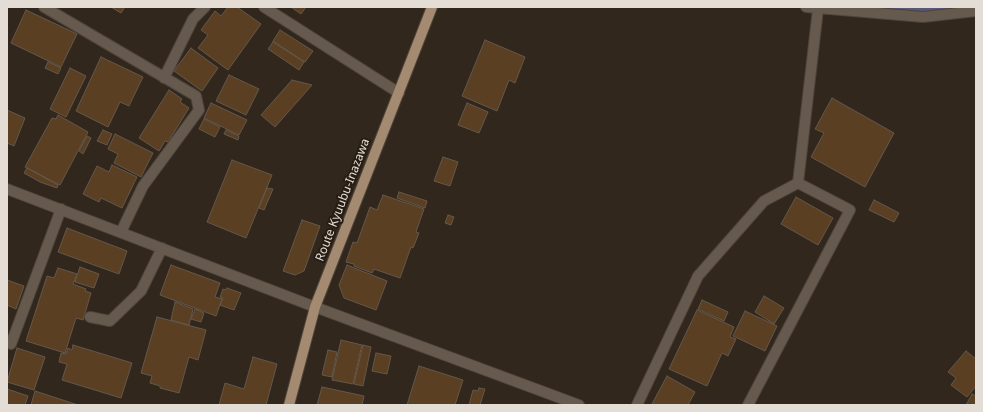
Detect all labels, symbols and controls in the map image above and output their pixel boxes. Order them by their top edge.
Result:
street label: Route Kyuubu-Inazawa [313,137,373,263]

